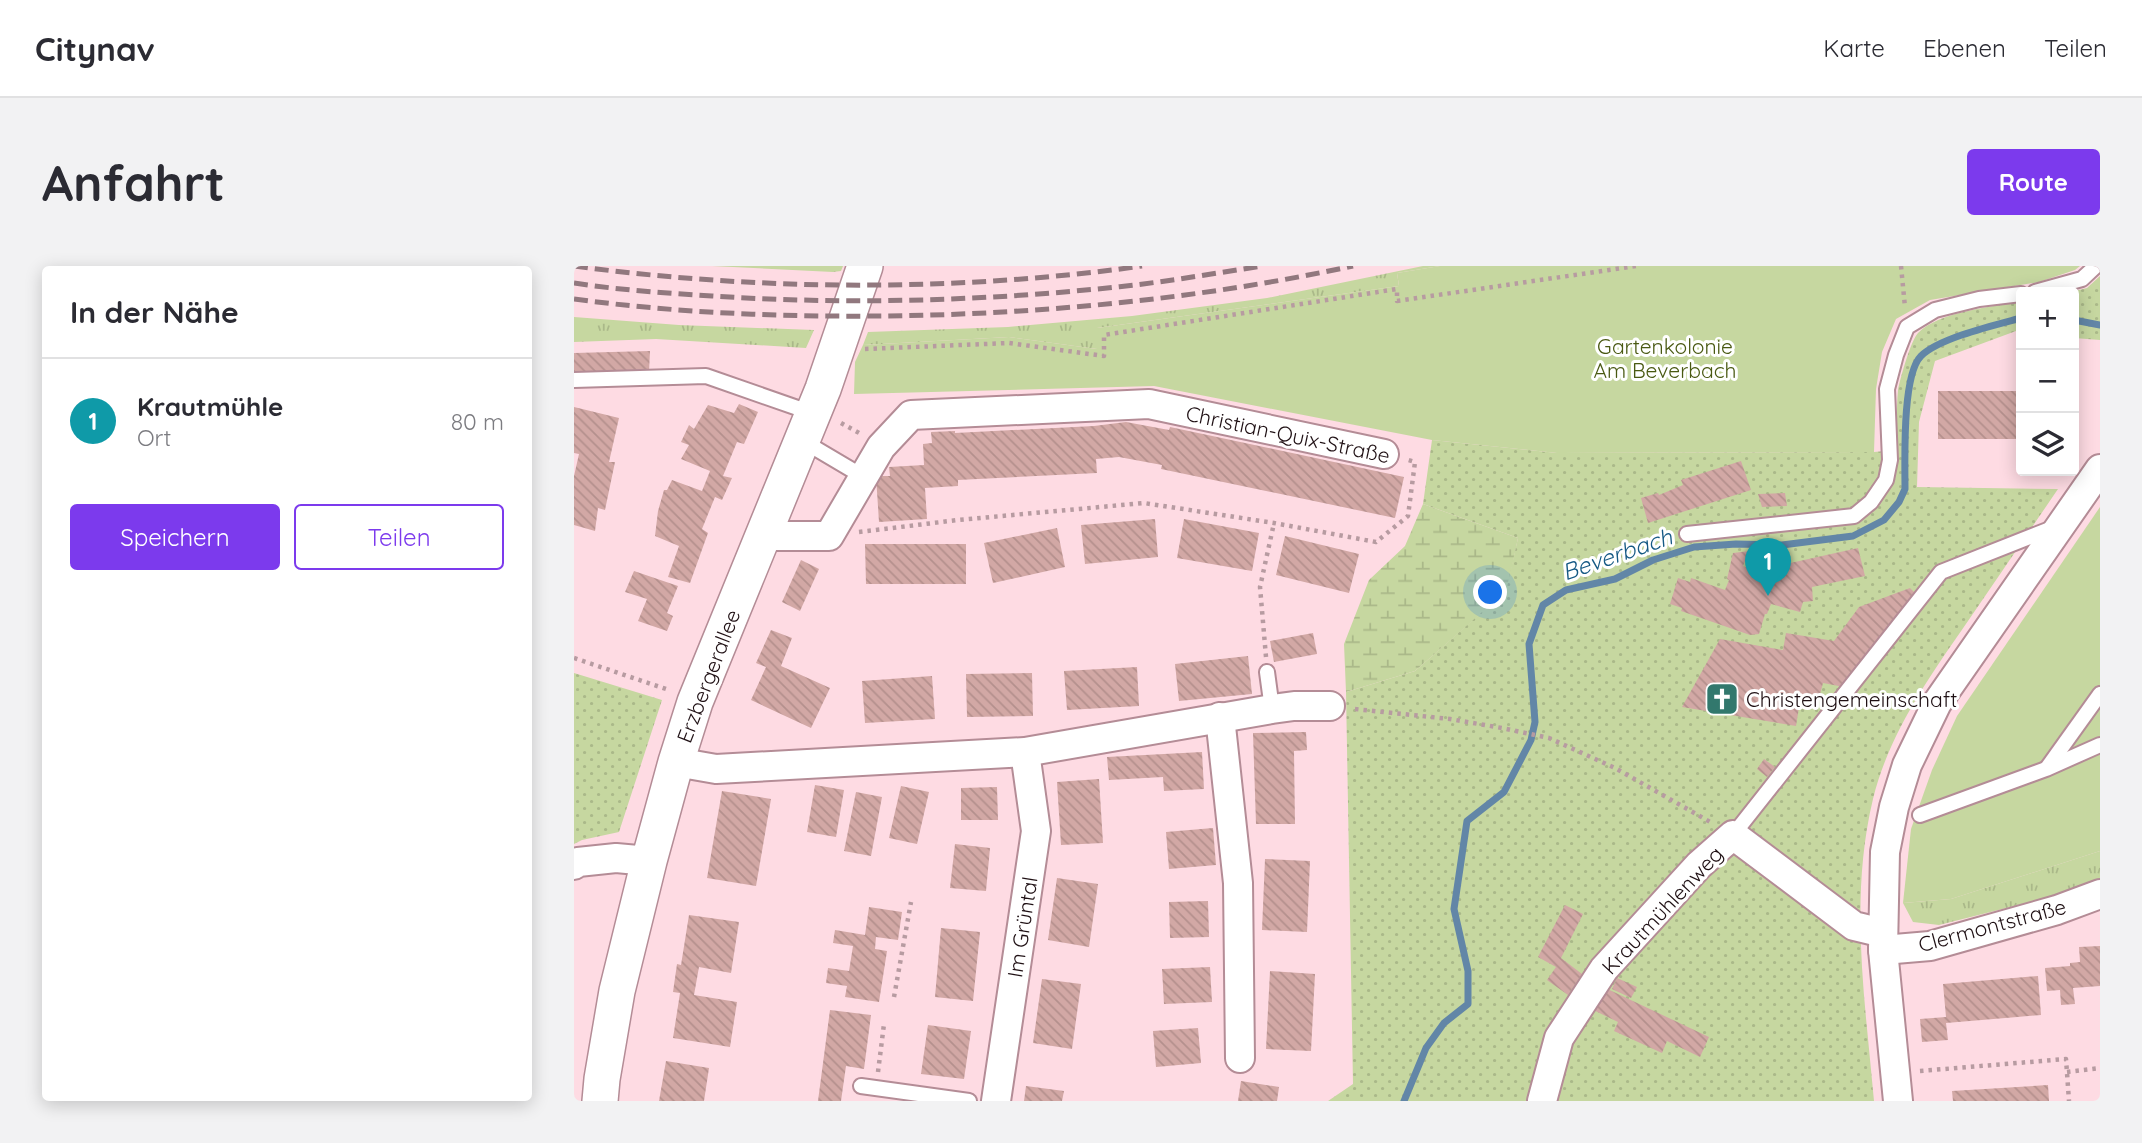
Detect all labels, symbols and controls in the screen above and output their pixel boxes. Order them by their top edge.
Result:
text: Citynav [35,28,155,69]
text: Karte [1823,33,1885,63]
text: Ebenen [1923,33,2006,63]
text: Teilen [2044,33,2107,63]
button: Route [1967,149,2100,215]
text: Anfahrt [42,152,225,213]
map controls [2016,287,2079,476]
button: + [2016,287,2079,350]
text: In der Nähe [70,293,239,331]
park label: Gartenkolonie Am Beverbach [1593,333,1737,383]
button: − [2016,350,2079,413]
text: Krautmühle [137,390,283,423]
street label: Christian-Quix-Straße [1184,400,1392,468]
text: 1 [89,407,97,436]
text: 80 m [451,407,504,436]
button: layers [2016,413,2079,476]
text: Ort [137,423,171,452]
button: Speichern [70,504,280,570]
button: Teilen [294,504,504,570]
water label: Beverbach [1558,521,1677,586]
pin: 1 [1745,538,1791,596]
your location [1473,575,1507,609]
street label: Erzbergerallee [671,606,745,746]
church icon: Christengemeinschaft [1703,680,1741,718]
place label: Christengemeinschaft [1746,686,1957,712]
street label: Krautmühlenweg [1596,841,1728,979]
street label: Im Grüntal [1001,875,1043,979]
street label: Clermontstraße [1915,893,2069,957]

